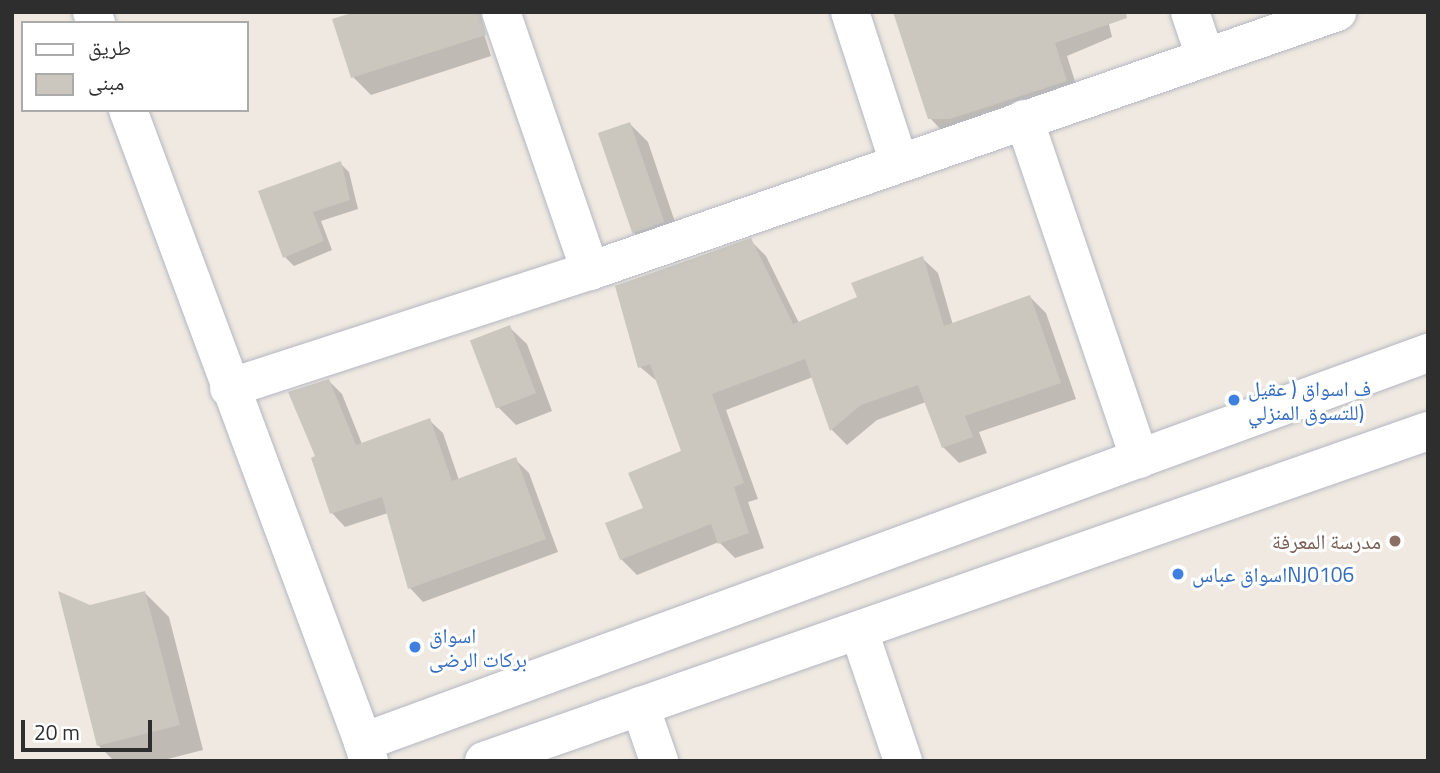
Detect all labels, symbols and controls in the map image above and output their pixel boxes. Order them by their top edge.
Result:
legend [21,21,248,112]
text: طريق [88,31,131,63]
text: مبنى [88,66,124,98]
place label: ف اسواق ( عقيل للتسوق المنزلي) [1248,375,1371,425]
marker: ف اسواق ( عقيل للتسوق المنزلي) [1226,392,1242,408]
place label: مدرسة المعرفة [1272,528,1381,554]
marker: مدرسة المعرفة [1387,533,1403,549]
place label: اسواق عباسNJ0106 [1192,561,1354,587]
marker: اسواق عباسNJ0106 [1170,566,1186,582]
place label: اسواق بركات الرضى [429,622,527,672]
marker: اسواق بركات الرضى [407,639,423,655]
scale bar [24,706,156,750]
text: 20 m [34,716,80,748]

